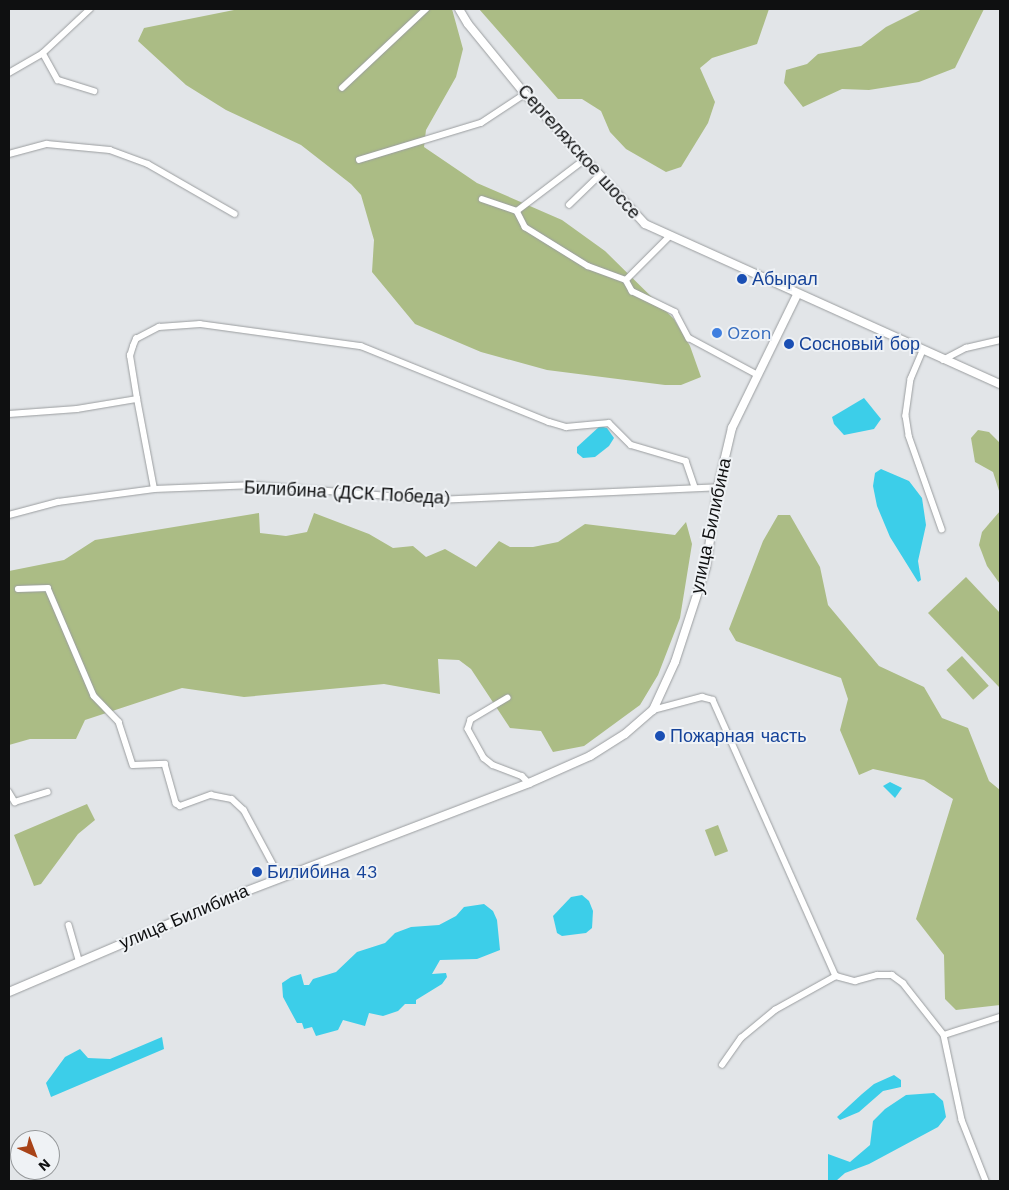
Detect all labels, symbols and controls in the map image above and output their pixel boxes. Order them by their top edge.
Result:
street label: Сергеляхское шоссе [513,80,645,224]
place label: Абырал [752,268,818,290]
marker: Абырал [736,273,748,285]
place label: Ozon [727,322,772,344]
marker: Ozon [711,327,723,339]
place label: Сосновый бор [799,333,920,355]
marker: Сосновый бор [783,338,795,350]
street label: улица Билибина [686,456,736,596]
street label: Билибина (ДСК Победа) [243,477,451,509]
place label: Пожарная часть [670,725,807,747]
marker: Пожарная часть [654,730,666,742]
place label: Билибина 43 [267,861,377,883]
marker: Билибина 43 [251,866,263,878]
street label: улица Билибина [116,880,252,954]
north arrow [10,1130,60,1180]
text: N [35,1156,54,1175]

